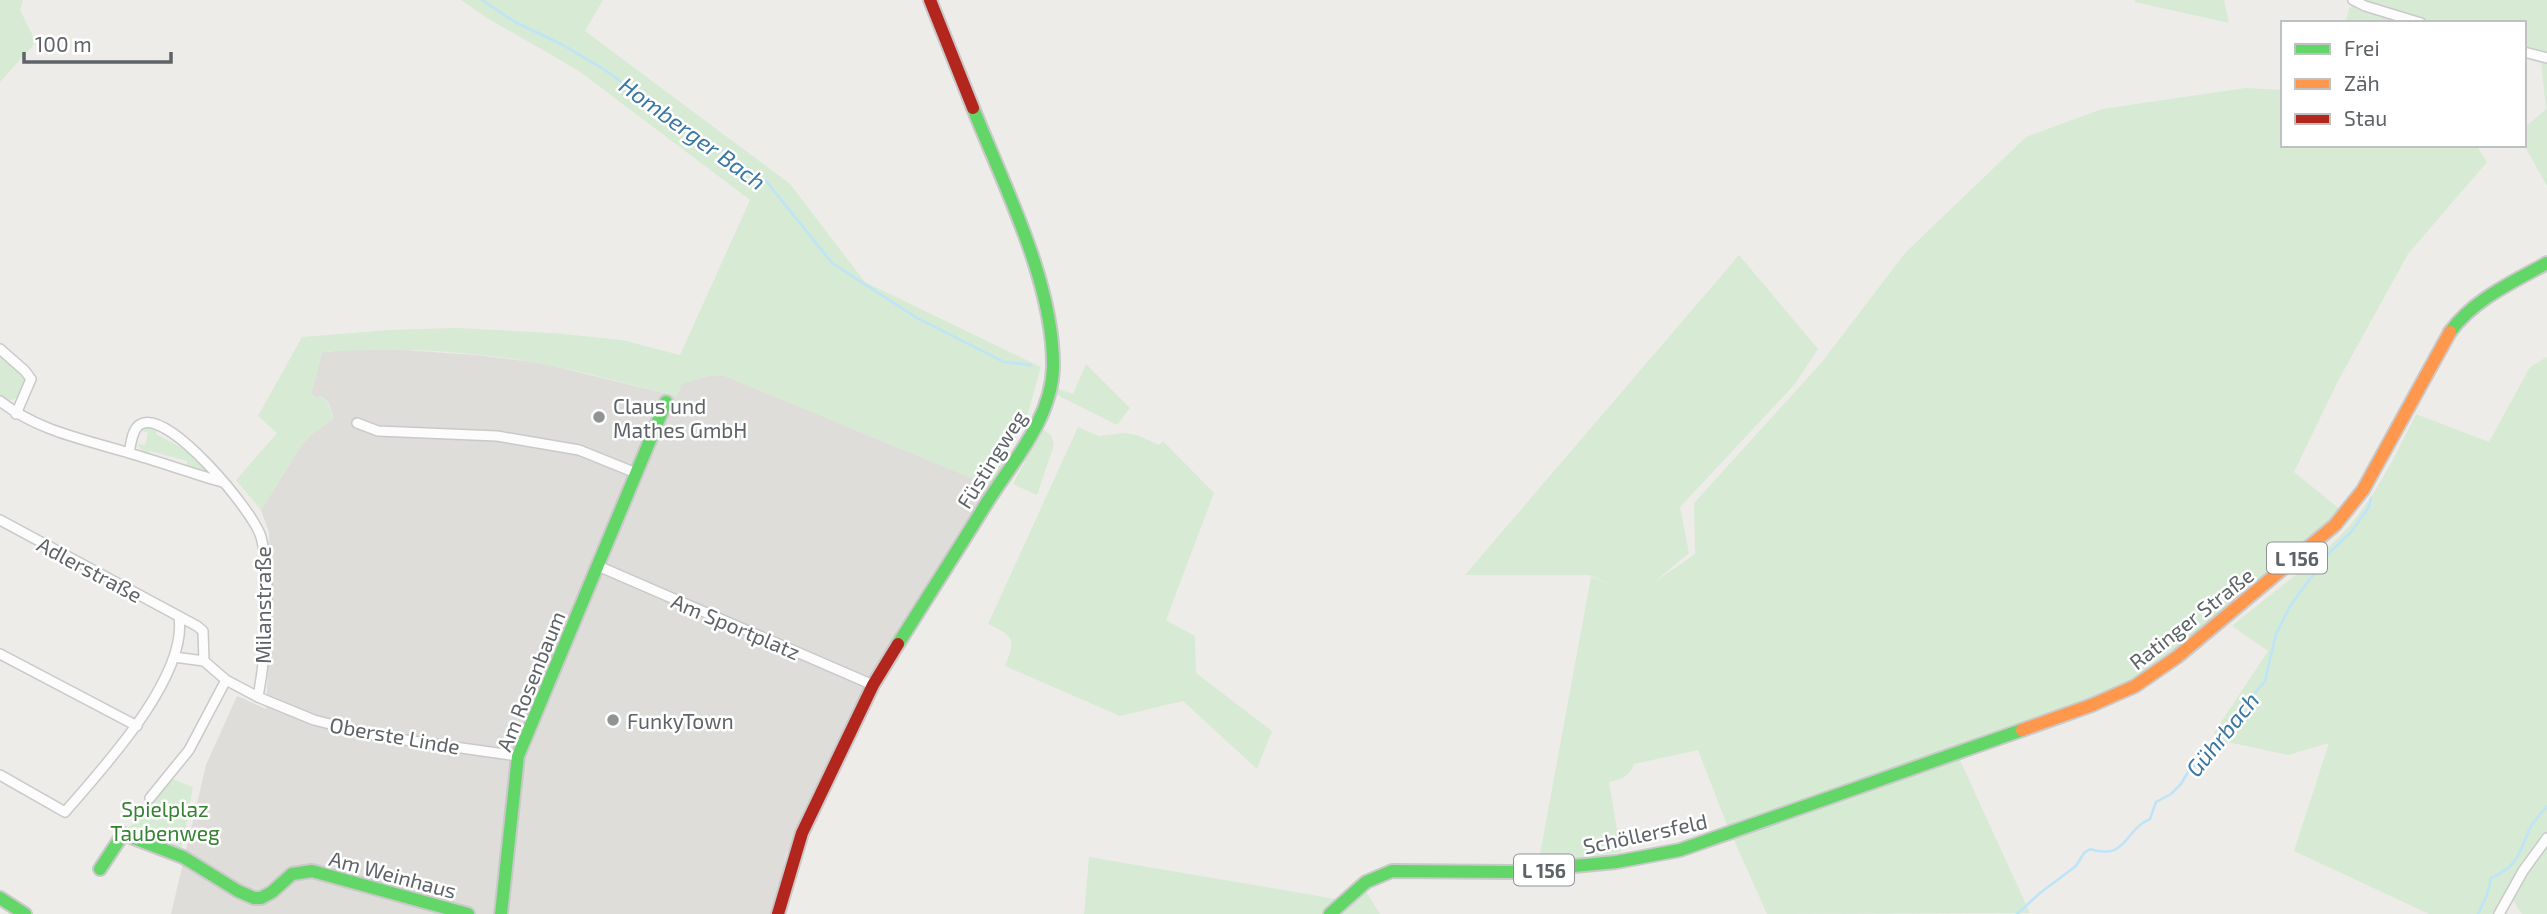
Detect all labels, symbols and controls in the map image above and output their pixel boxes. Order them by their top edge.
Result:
scale bar [24,21,172,65]
legend [2281,21,2526,147]
text: 100 m [35,31,92,56]
text: Frei [2344,35,2380,60]
text: Zäh [2344,70,2380,95]
water label: Homberger Bach [614,71,772,195]
text: Stau [2344,105,2387,130]
place label: Claus und Mathes GmbH [613,393,747,442]
street label: Füstingweg [951,405,1031,513]
marker: Claus und Mathes GmbH [591,409,607,425]
street label: Adlerstraße [33,531,147,607]
road number: L 156 [2267,542,2327,573]
street label: Milanstraße [250,546,275,664]
street label: Ratinger Straße [2124,562,2258,674]
street label: Am Sportplatz [668,588,804,664]
street label: Am Rosenbaum [491,607,569,755]
water label: Gührbach [2179,686,2265,782]
place label: FunkyTown [627,708,734,733]
street label: Oberste Linde [328,711,462,759]
marker: FunkyTown [605,712,621,728]
park label: Spielplaz Taubenweg [110,796,220,845]
street label: Schöllersfeld [1581,808,1709,858]
street label: Am Weinhaus [327,845,459,903]
road number: L 156 [1514,855,1574,886]

